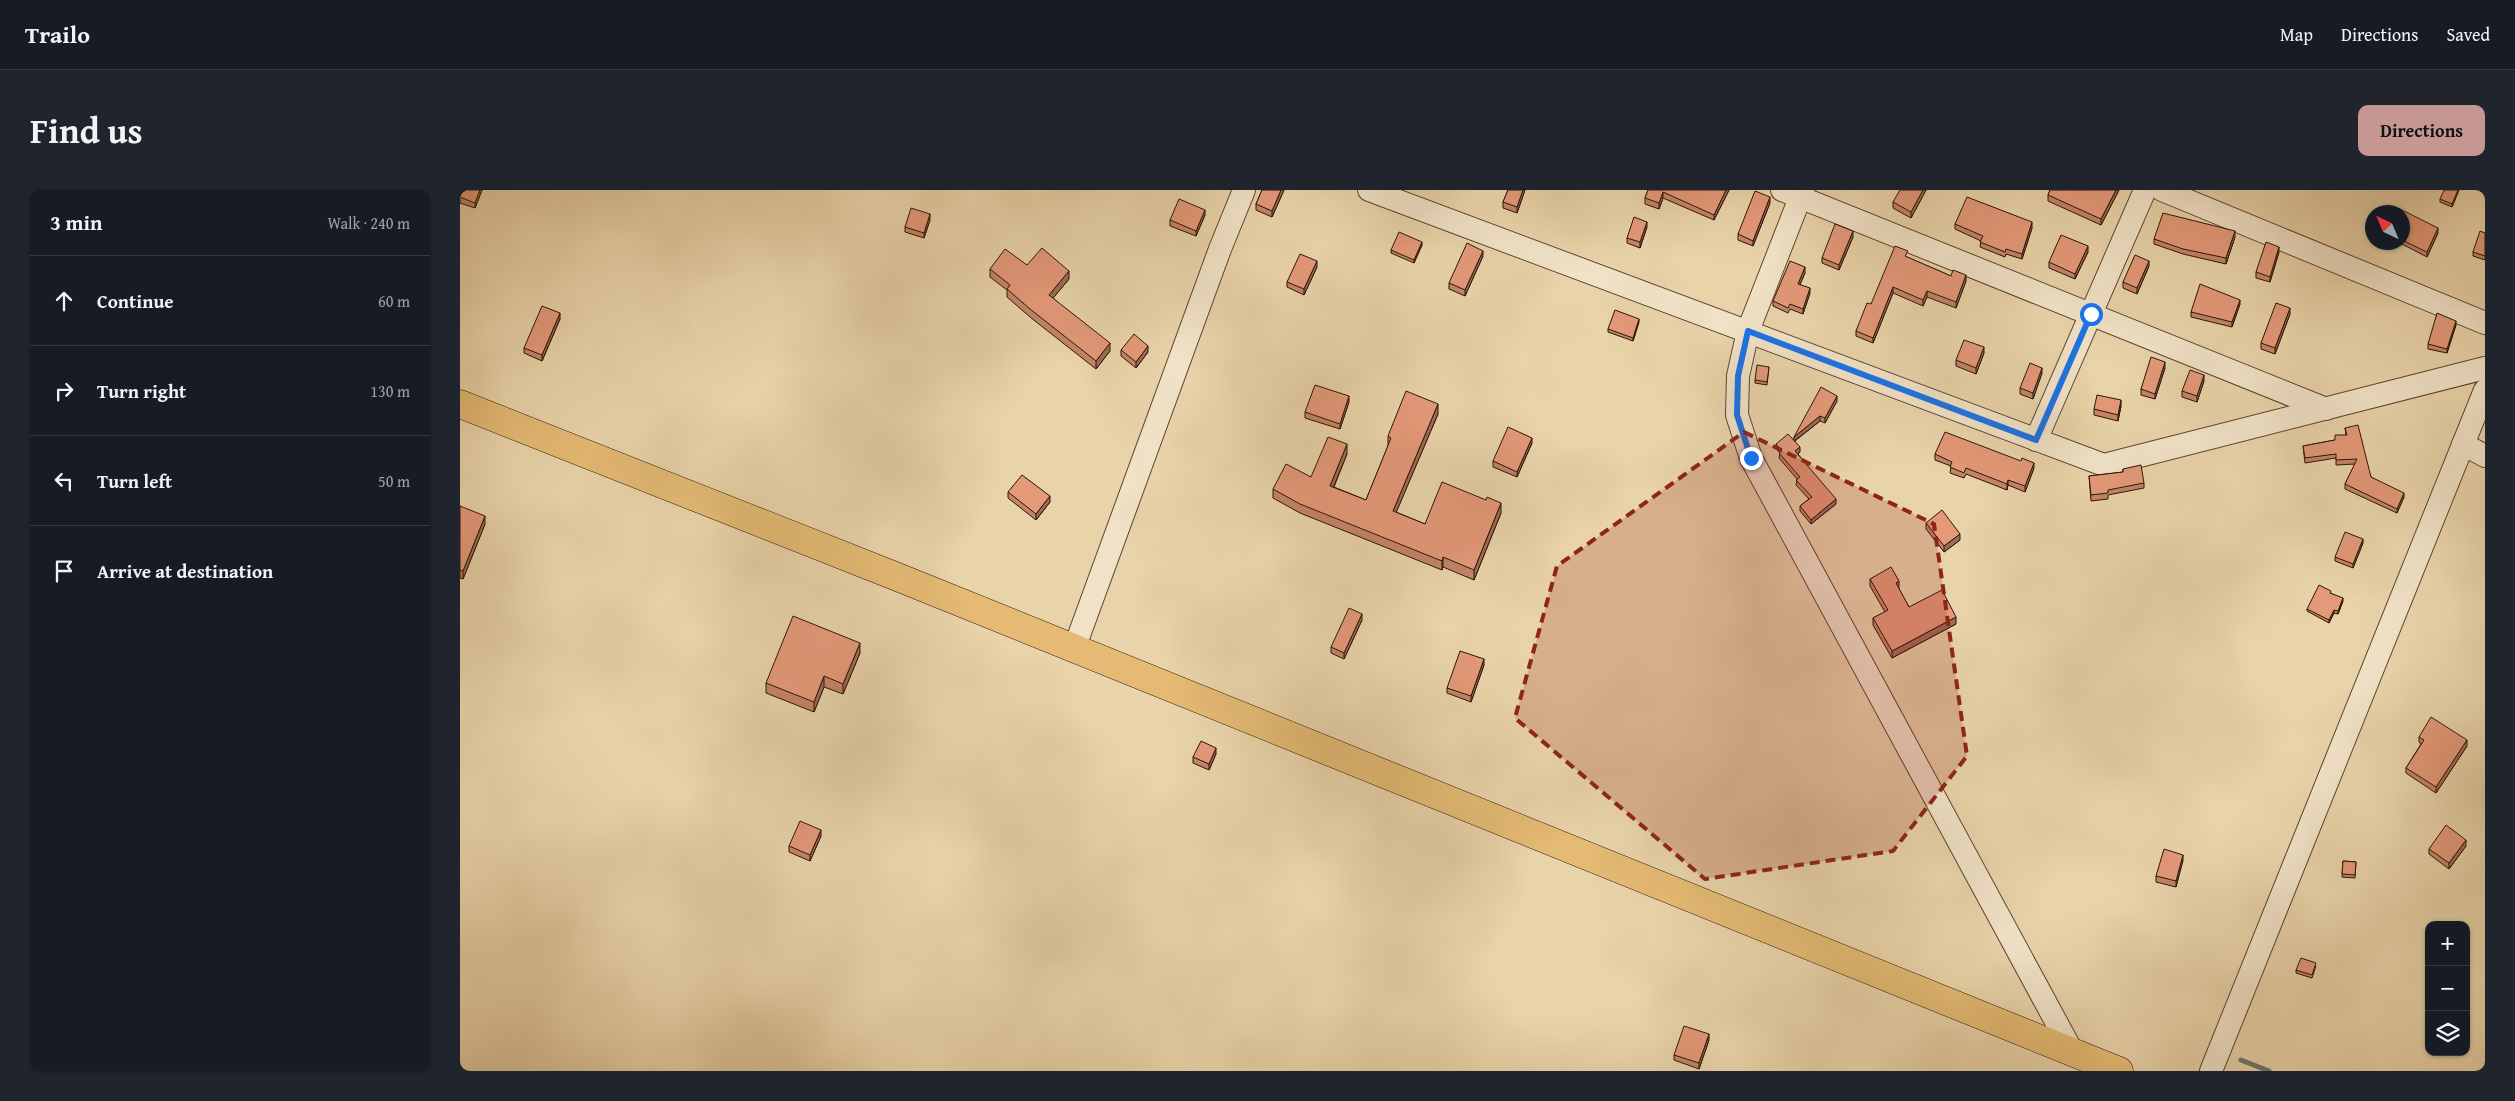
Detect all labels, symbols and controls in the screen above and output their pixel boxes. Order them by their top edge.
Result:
text: Trailo [25,17,90,52]
text: Map [2280,21,2313,48]
text: Directions [2341,21,2418,48]
text: Saved [2446,21,2490,48]
text: Find us [30,105,143,156]
button: Directions [2358,105,2485,156]
north arrow [2365,205,2410,250]
text: 3 min [50,207,102,238]
text: Walk · 240 m [327,211,410,235]
icon: ahead [50,287,78,315]
text: Continue [97,287,174,315]
text: 60 m [378,289,410,313]
route start [2080,303,2103,326]
icon: right [50,377,78,405]
text: Turn right [97,377,186,405]
text: 130 m [370,379,410,403]
route end [1740,447,1763,470]
icon: left [50,467,78,495]
text: Turn left [97,467,172,495]
text: 50 m [378,469,410,493]
icon: arrive [50,557,78,585]
text: Arrive at destination [97,557,273,585]
map controls [2425,921,2470,1056]
button: + [2425,921,2470,966]
button: − [2425,966,2470,1011]
button: layers [2425,1011,2470,1056]

